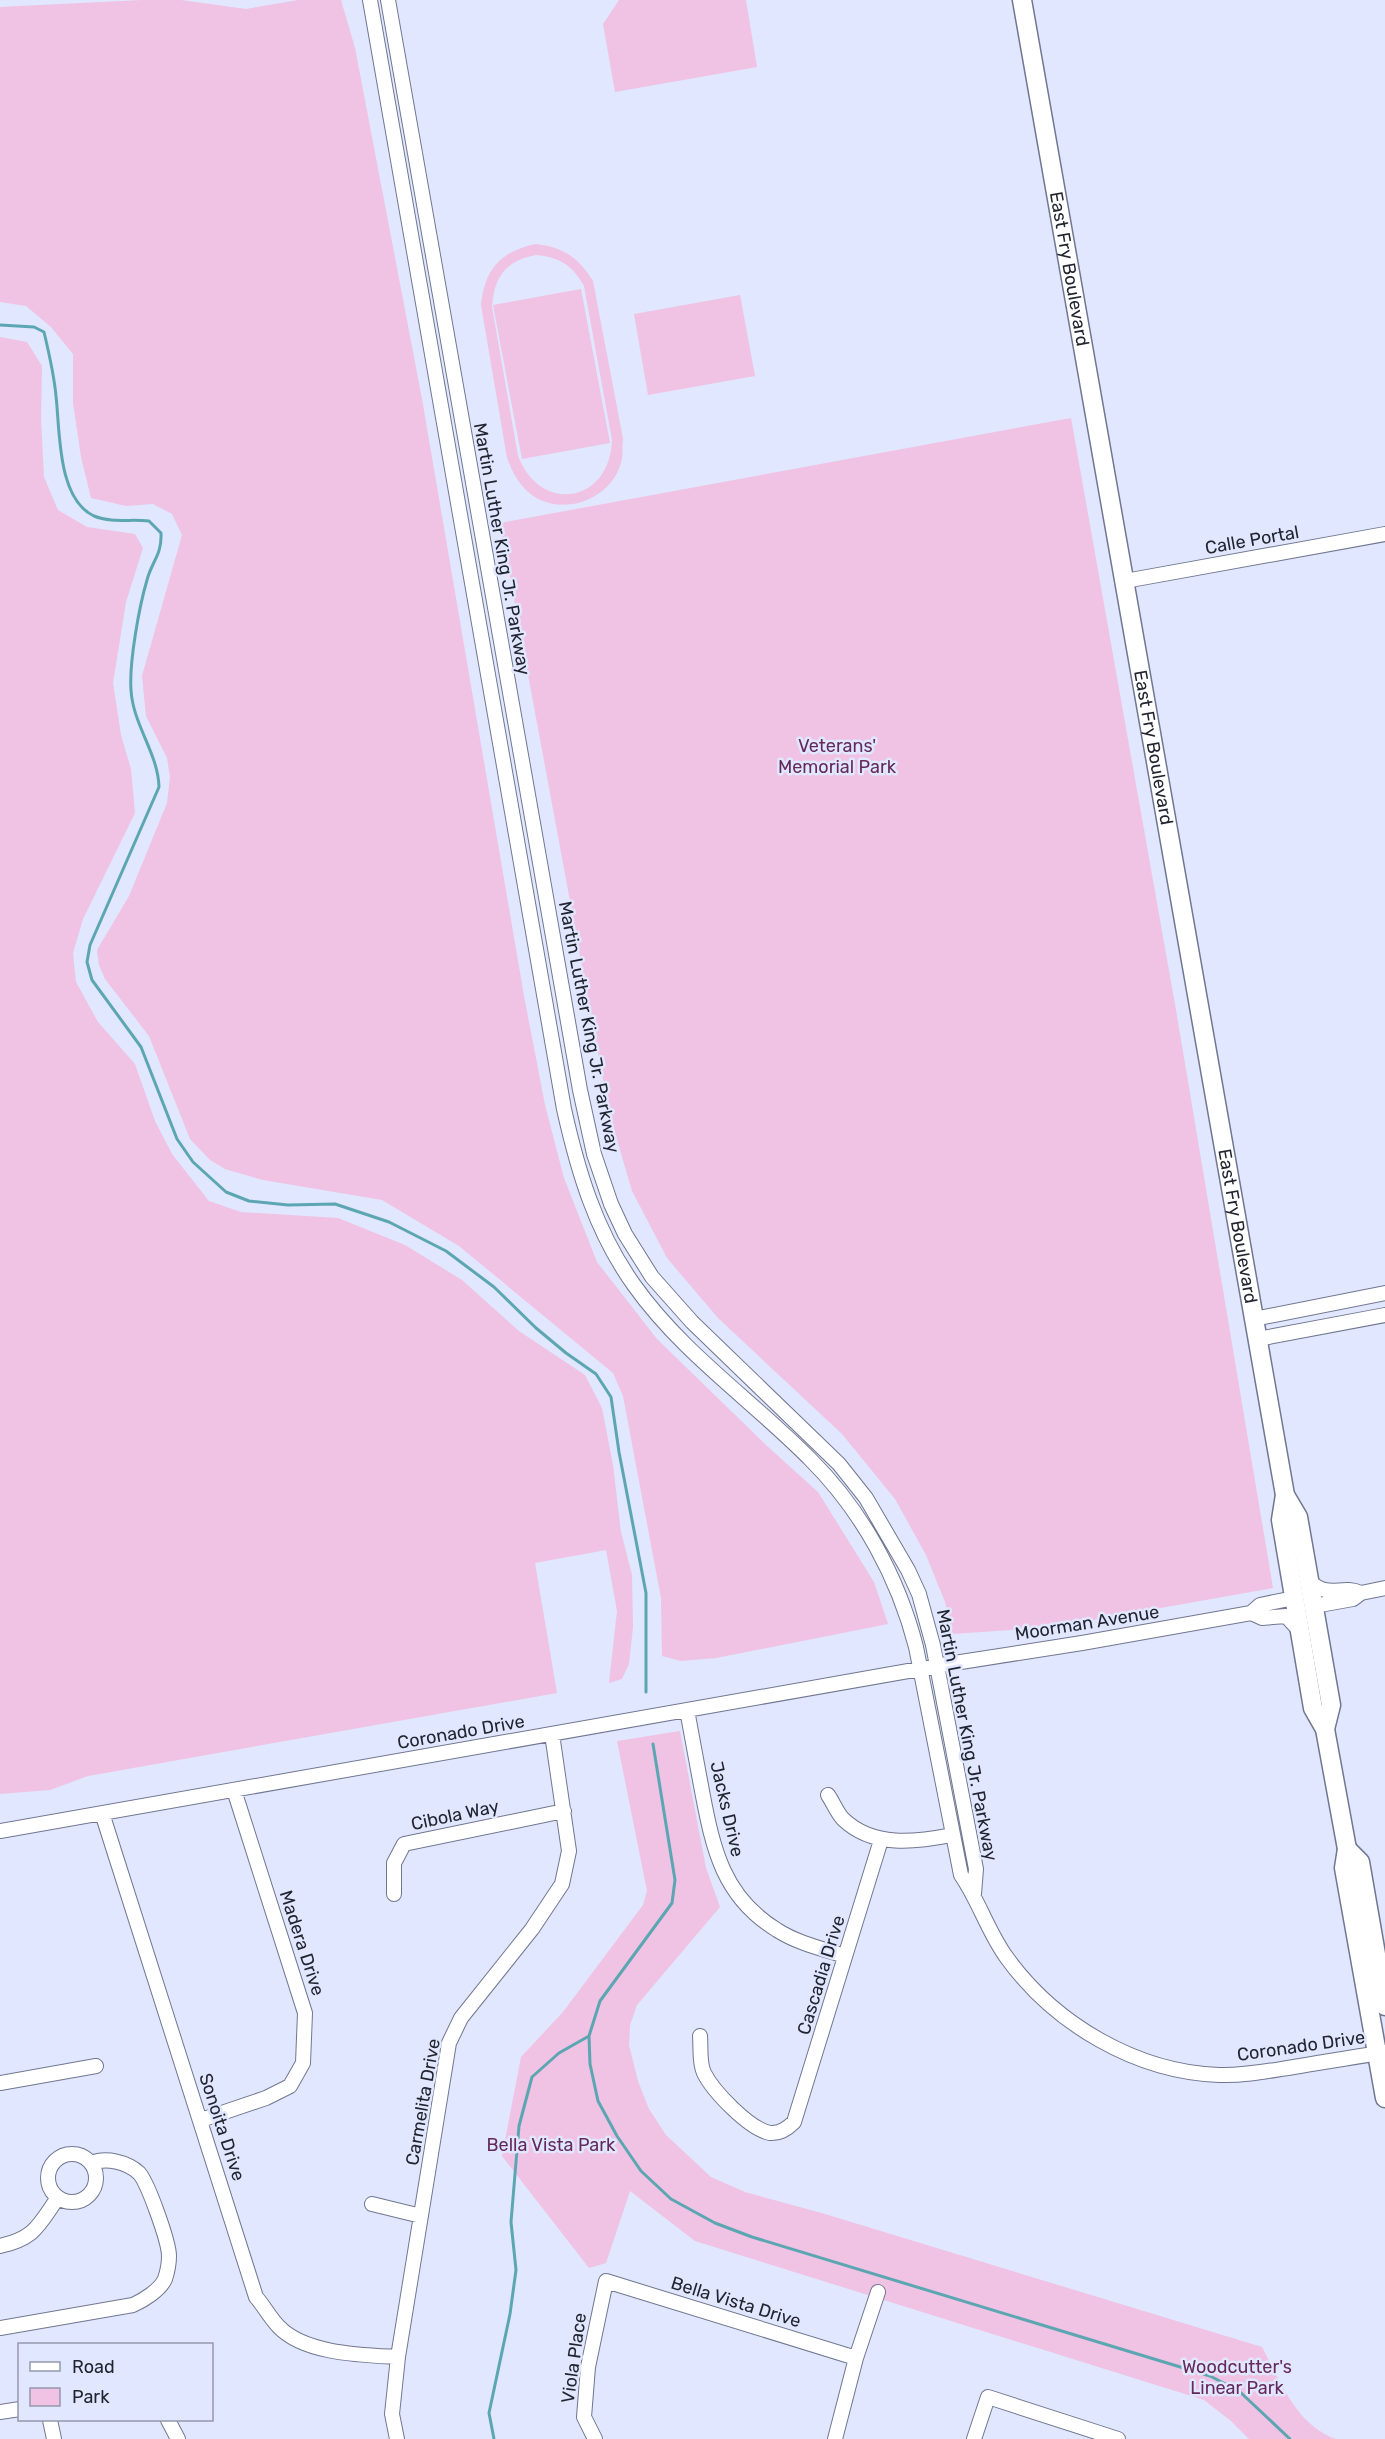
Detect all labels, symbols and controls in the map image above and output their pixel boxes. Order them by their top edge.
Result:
street label: East Fry Boulevard [1045,190,1094,348]
street label: Martin Luther King Jr. Parkway [469,421,535,677]
street label: Calle Portal [1203,521,1301,559]
street label: East Fry Boulevard [1129,668,1178,827]
park label: Veterans' Memorial Park [778,735,897,778]
street label: Martin Luther King Jr. Parkway [554,899,624,1155]
street label: East Fry Boulevard [1213,1147,1262,1305]
street label: Moorman Avenue [1013,1601,1161,1645]
street label: Martin Luther King Jr. Parkway [932,1607,1002,1863]
street label: Coronado Drive [396,1710,526,1754]
street label: Jacks Drive [705,1759,749,1859]
street label: Cibola Way [409,1795,501,1835]
street label: Madera Drive [275,1888,329,1998]
street label: Cascadia Drive [792,1913,850,2037]
street label: Coronado Drive [1236,2026,1366,2066]
street label: Carmelita Drive [401,2037,445,2167]
street label: Sonoita Drive [194,2070,250,2184]
park label: Bella Vista Park [487,2134,616,2156]
street label: Bella Vista Drive [668,2272,804,2332]
street label: Viola Place [557,2311,591,2405]
legend [18,2343,213,2421]
text: Road [72,2356,115,2378]
park label: Woodcutter's Linear Park [1182,2356,1292,2399]
text: Park [72,2386,110,2408]

